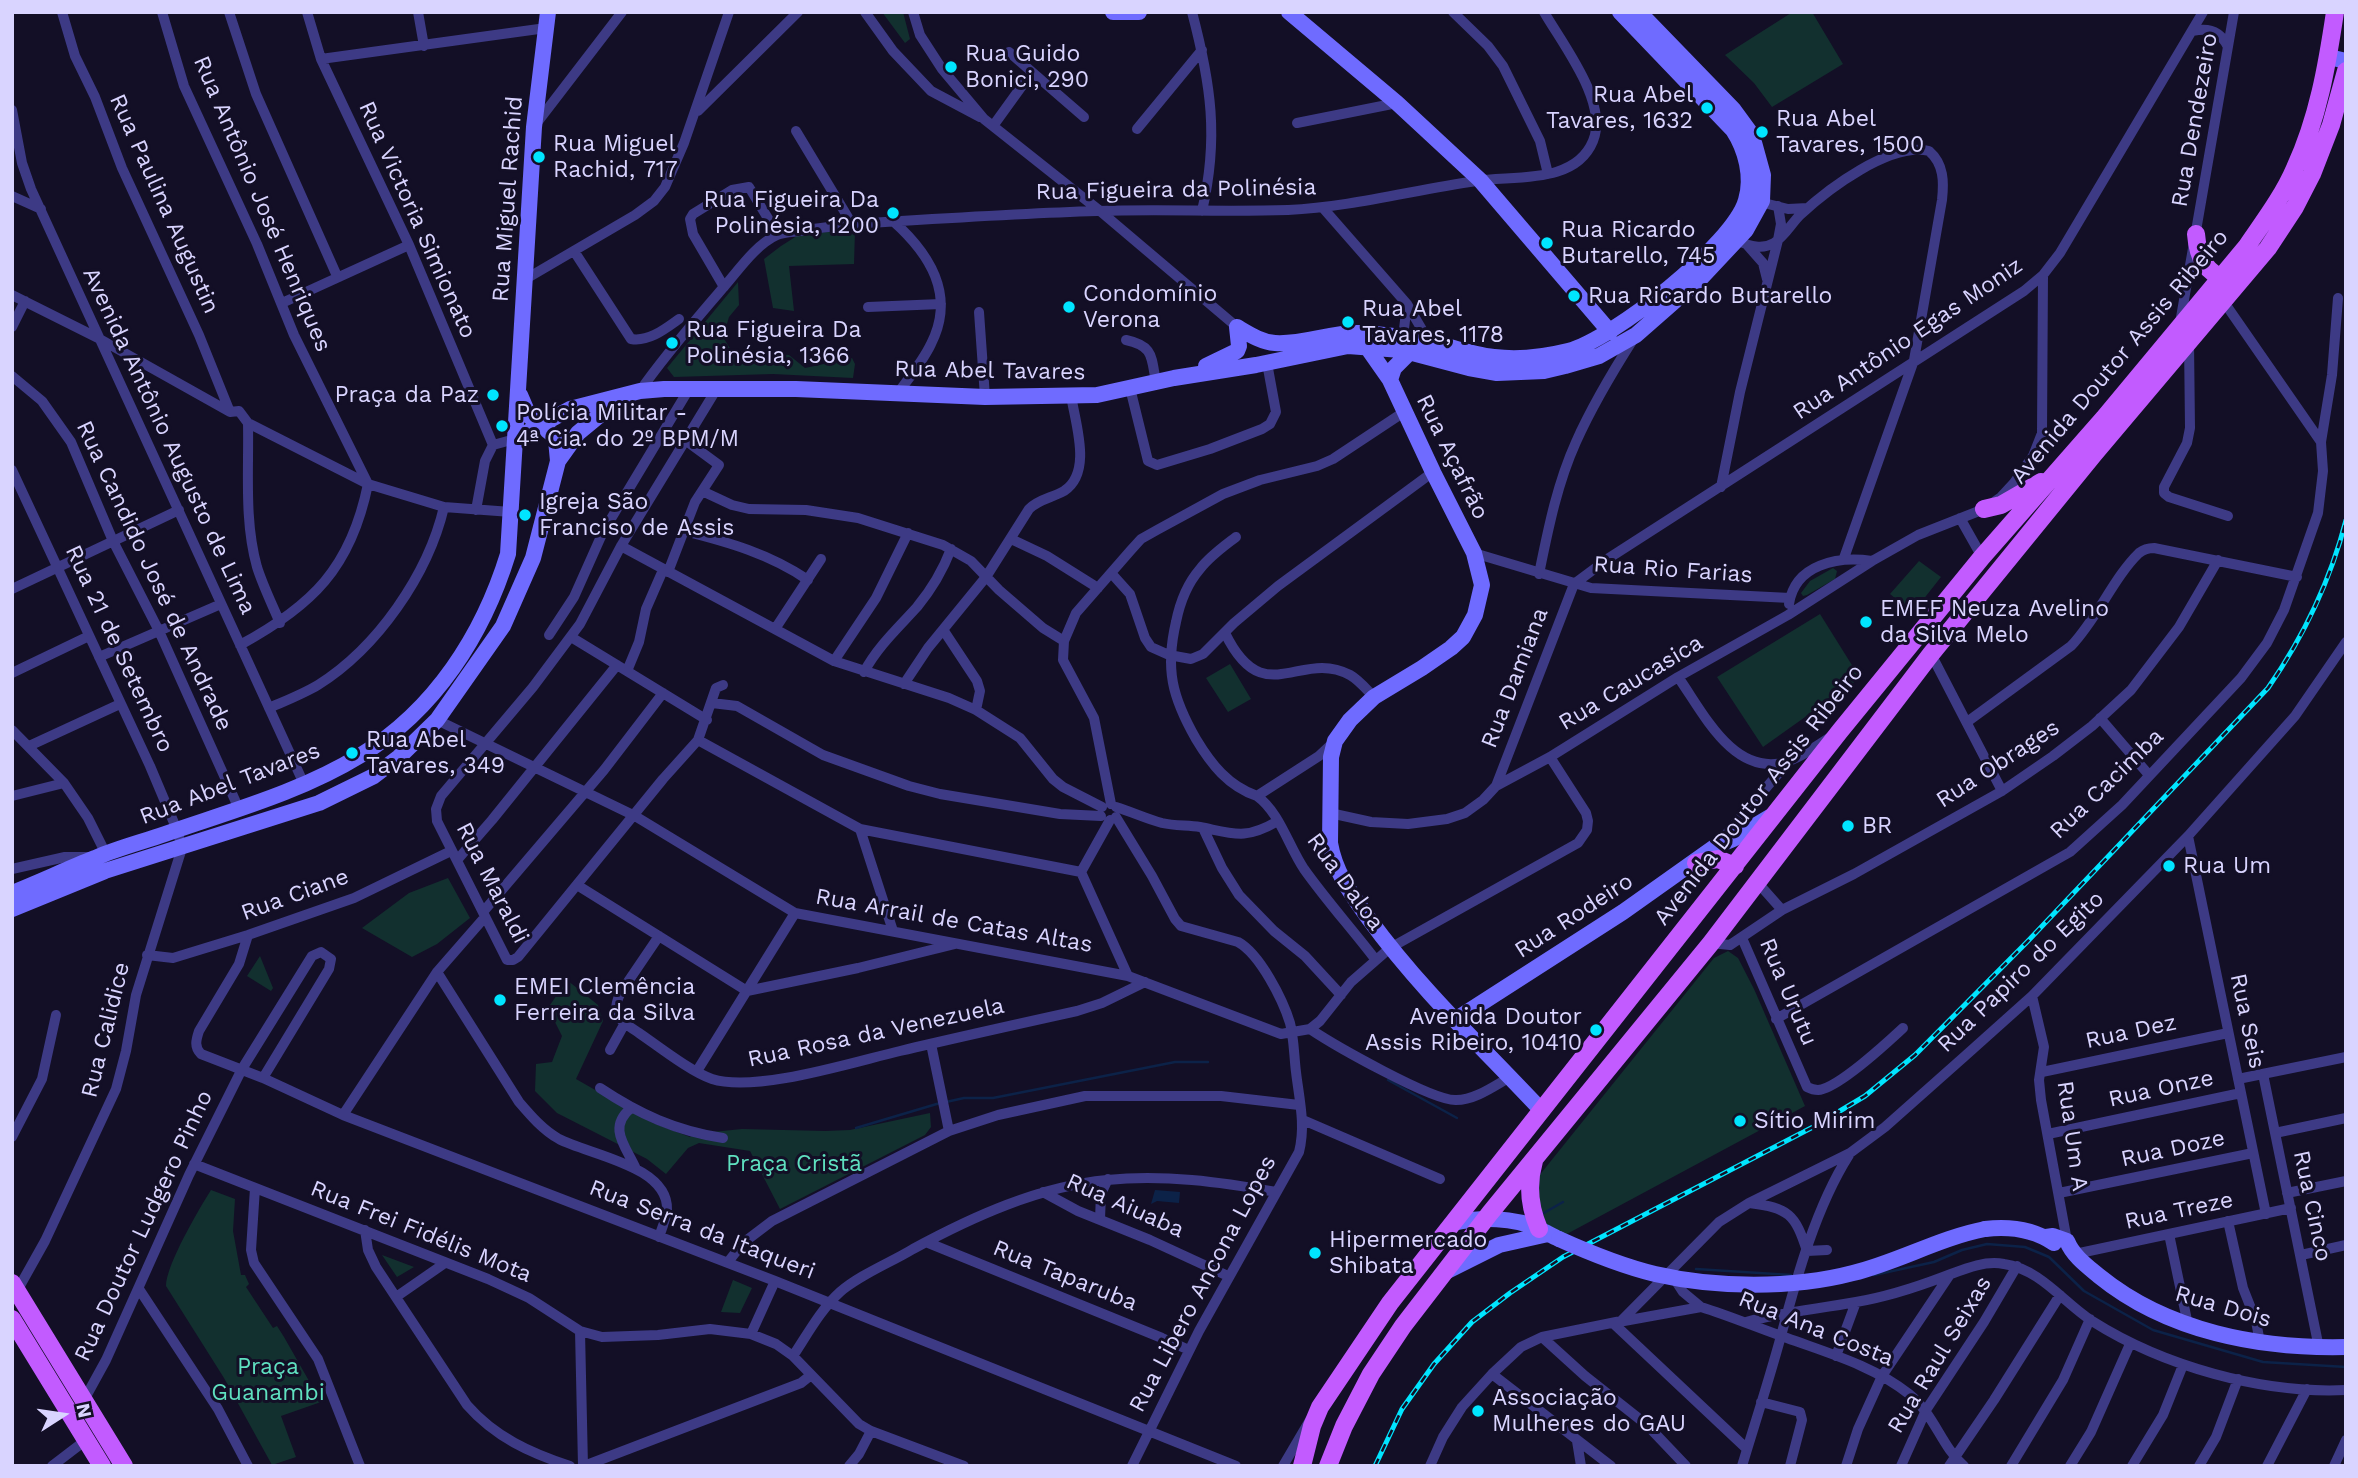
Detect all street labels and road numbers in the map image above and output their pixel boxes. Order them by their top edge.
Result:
street label: Rua Dendezeiro [2166,31,2224,209]
street label: Rua Antônio José Henriques [187,52,337,356]
street label: Rua Paulina Augustin [103,90,225,318]
street label: Rua Miguel Rachid [487,95,529,303]
street label: Rua Victoria Simionato [352,97,482,343]
street label: Rua Figueira da Polinésia [1035,174,1317,206]
street label: Avenida Doutor Assis Ribeiro [2005,224,2235,490]
street label: Rua Antônio Egas Moniz [1788,252,2028,426]
street label: Avenida Antônio Augusto de Lima [76,263,262,619]
street label: Rua Abel Tavares [894,356,1086,386]
street label: Rua Açafrão [1410,390,1494,524]
street label: Rua Candido José de Andrade [70,417,238,735]
street label: Rua 21 de Setembro [59,541,179,757]
street label: Rua Rio Farias [1592,551,1754,589]
street label: Rua Damiana [1476,604,1554,752]
street label: Rua Caucasica [1554,629,1708,737]
street label: Avenida Doutor Assis Ribeiro [1648,659,1870,931]
street label: Rua Obrages [1931,714,2065,814]
street label: Rua Cacimba [2044,723,2170,845]
street label: Rua Abel Tavares [136,737,324,831]
street label: Rua Maraldi [450,818,534,948]
street label: Rua Daloa [1300,828,1390,936]
street label: Rua Ciane [237,863,353,927]
street label: Rua Rodeiro [1510,868,1638,964]
street label: Rua Arrail de Catas Altas [813,883,1095,959]
street label: Rua Papiro do Egito [1932,885,2110,1059]
street label: Rua Urutu [1753,934,1823,1050]
street label: Rua Calidice [76,959,136,1101]
street label: Rua Seis [2223,971,2271,1071]
street label: Rua Rosa da Venezuela [745,992,1007,1074]
street label: Rua Dez [2083,1009,2179,1055]
street label: Rua Onze [2106,1064,2216,1114]
street label: Rua Um A [2051,1079,2093,1193]
street label: Rua Doutor Ludgero Pinho [69,1086,219,1366]
street label: Rua Doze [2118,1125,2228,1173]
street label: Rua Cinco [2287,1148,2337,1264]
street label: Rua Libero Ancona Lopes [1124,1151,1282,1417]
street label: Rua Aiuaba [1062,1168,1188,1244]
street label: Rua Serra da Itaqueri [585,1174,819,1286]
street label: Rua Frei Fidélis Mota [306,1175,536,1289]
street label: Rua Treze [2122,1186,2236,1236]
street label: Rua Taparuba [989,1235,1141,1317]
street label: Rua Raul Seixas [1882,1271,1998,1439]
street label: Rua Dois [2172,1280,2274,1334]
street label: Rua Ana Costa [1734,1285,1898,1373]

